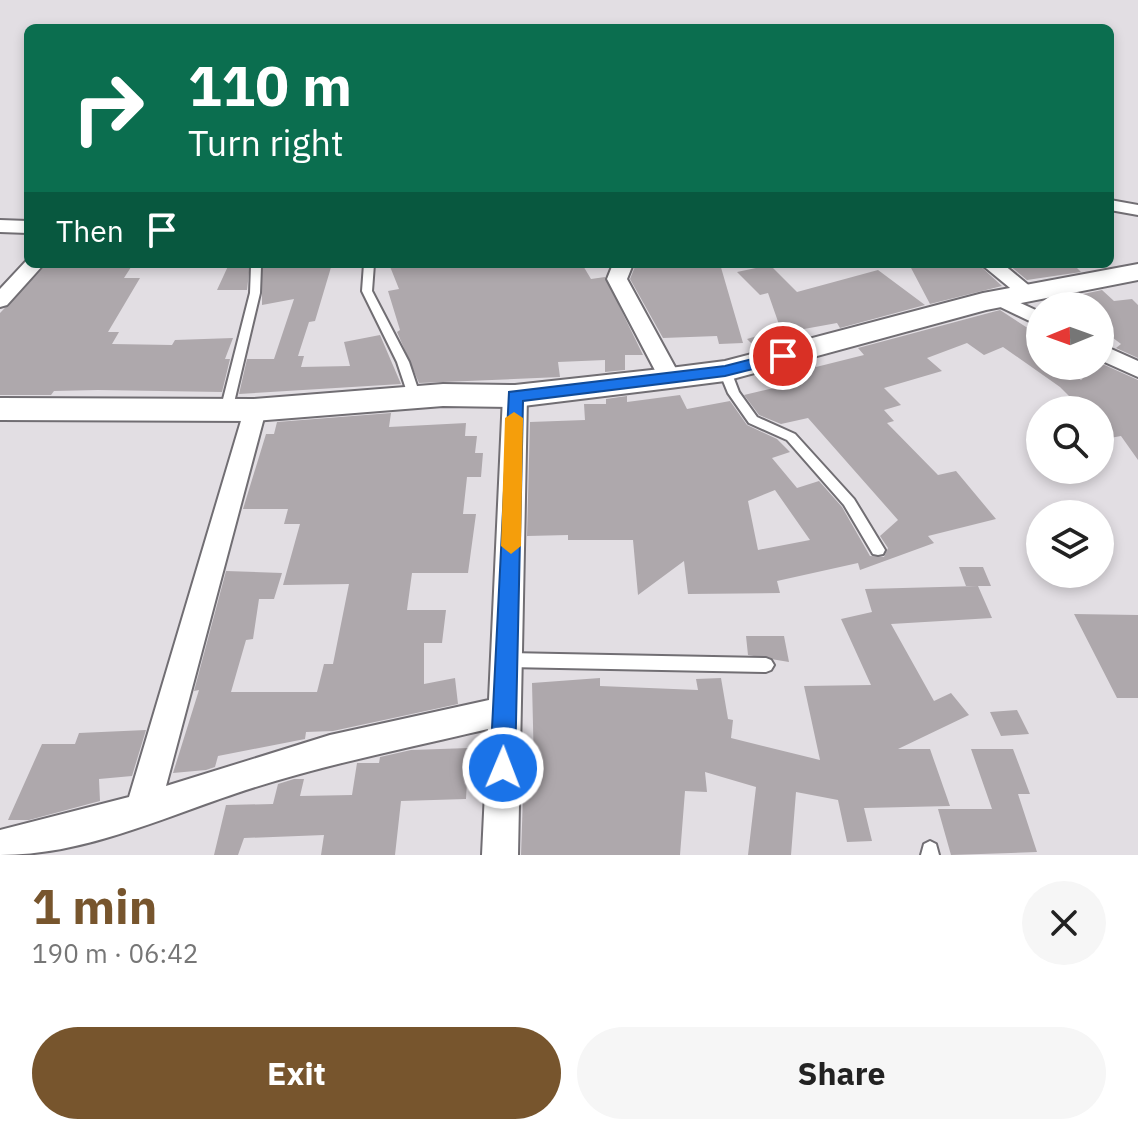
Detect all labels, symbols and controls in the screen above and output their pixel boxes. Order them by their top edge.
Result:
text: 110 m [188,49,352,121]
icon: right [56,56,160,160]
text: Turn right [188,119,344,166]
icon: arrive [140,208,184,252]
text: Then [56,211,124,250]
north arrow [1026,292,1114,380]
map controls [1026,292,1114,588]
pin [749,322,817,390]
icon: arrive [761,334,805,378]
button: search [1026,396,1114,484]
button: layers [1026,500,1114,588]
position arrow [461,726,545,810]
text: 1 min [32,875,157,937]
button: close [1022,881,1106,965]
text: 190 m · 06:42 [32,936,198,970]
button: Exit [32,1027,561,1119]
button: Share [577,1027,1106,1119]

